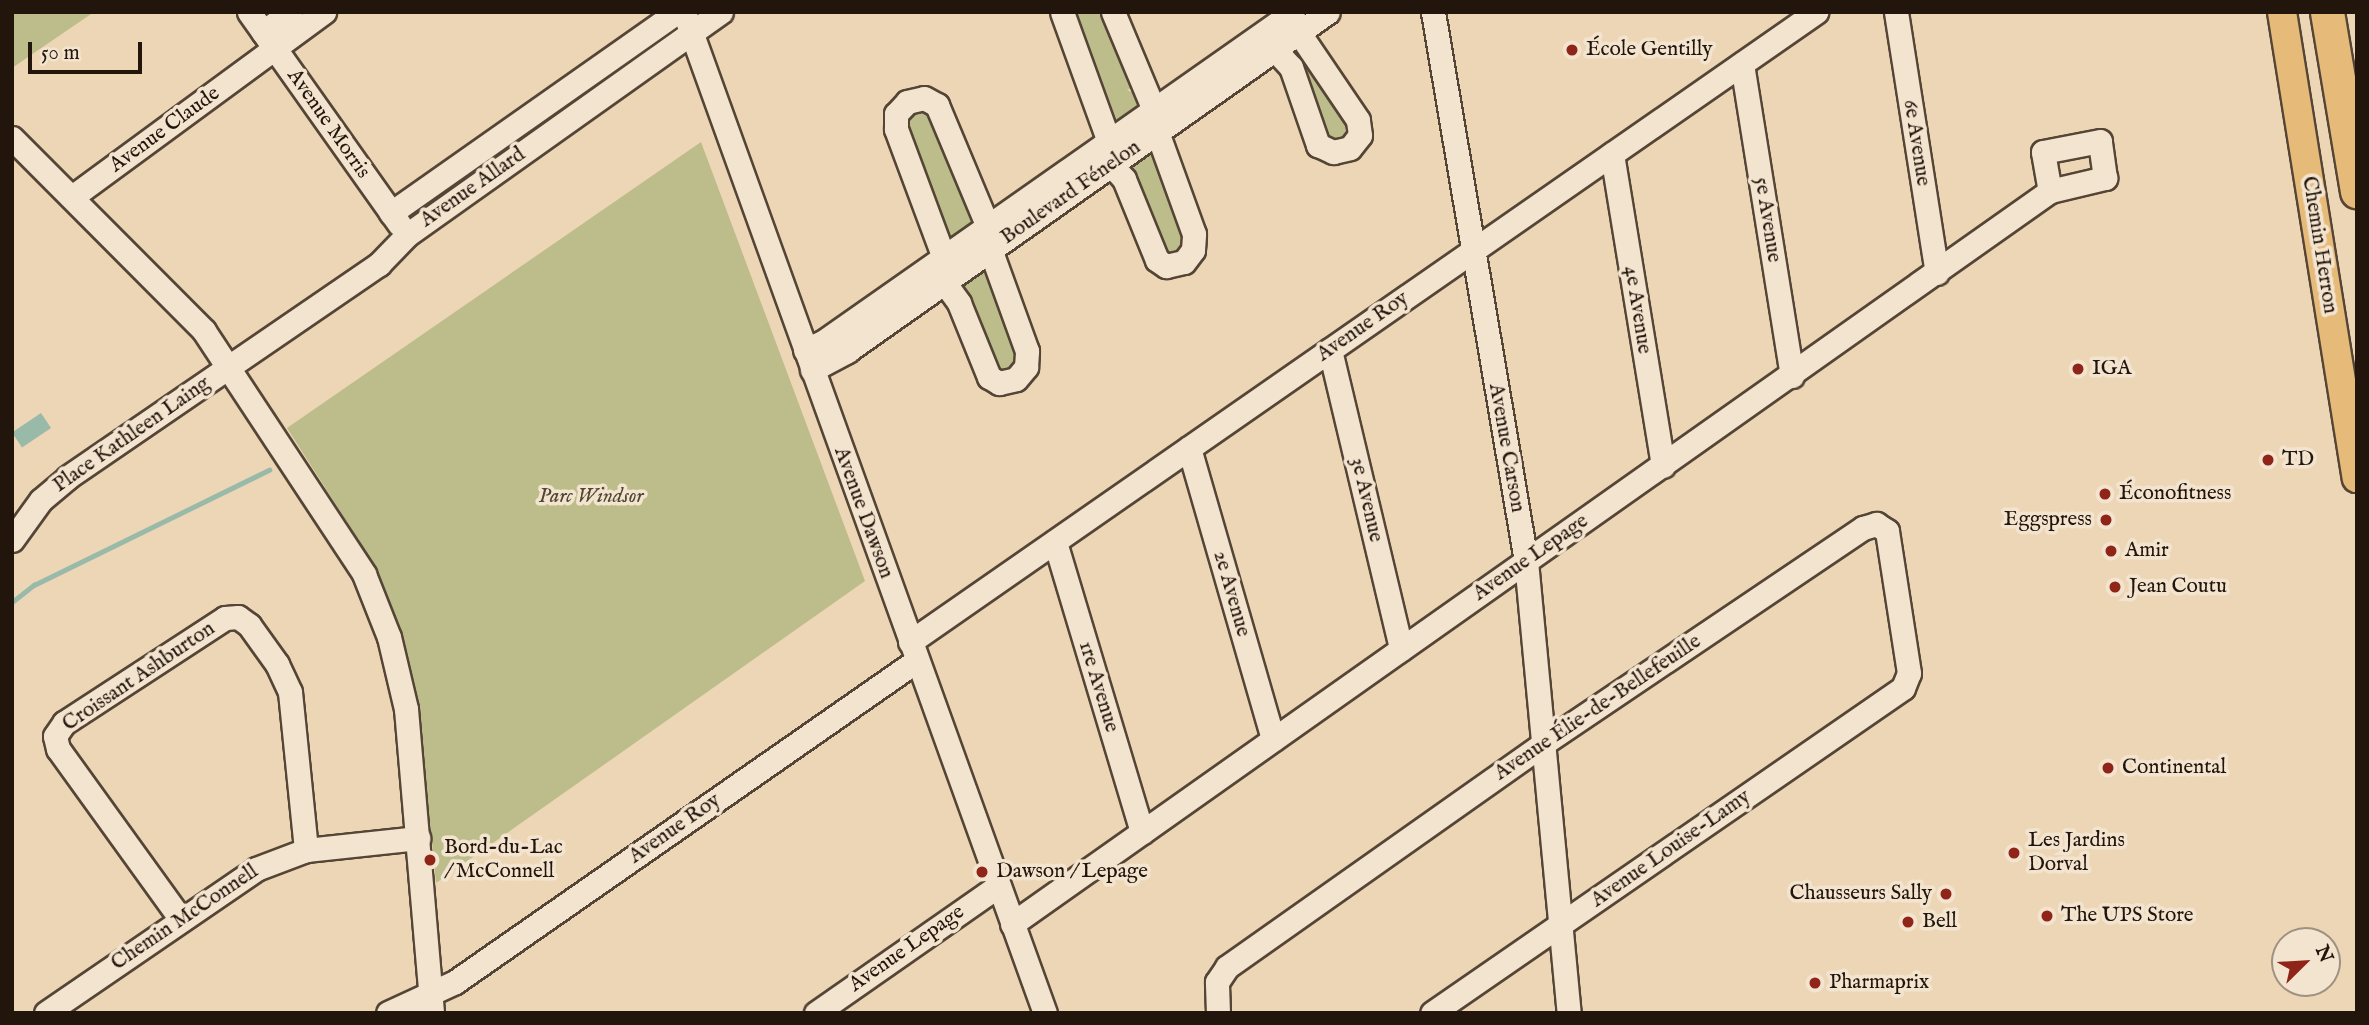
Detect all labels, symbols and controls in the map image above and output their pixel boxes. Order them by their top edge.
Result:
scale bar [32,28,145,72]
place label: École Gentilly [1586,37,1713,63]
text: 50 m [41,40,80,67]
marker: École Gentilly [1564,42,1580,58]
street label: Avenue Morris [281,64,375,184]
street label: Avenue Claude [105,82,225,178]
street label: 6e Avenue [1897,98,1935,188]
street label: Boulevard Fénelon [996,135,1146,251]
street label: Avenue Allard [416,143,530,233]
street label: Chemin Herron [2296,175,2342,315]
street label: 5e Avenue [1748,176,1786,264]
street label: 4e Avenue [1618,264,1656,356]
street label: Avenue Roy [1312,286,1414,368]
place label: IGA [2092,356,2132,382]
marker: IGA [2070,361,2086,377]
street label: Place Kathleen Laing [49,371,215,499]
street label: Avenue Carson [1482,382,1530,514]
street label: Avenue Dawson [828,444,898,582]
place label: TD [2282,447,2314,473]
marker: TD [2260,452,2276,468]
street label: 3e Avenue [1344,455,1388,545]
place label: Éconofitness [2119,481,2231,507]
park label: Parc Windsor [538,484,644,510]
marker: Éconofitness [2097,486,2113,502]
place label: Eggspress [2004,507,2092,533]
street label: Avenue Lepage [1468,509,1594,607]
marker: Eggspress [2098,512,2114,528]
place label: Amir [2125,538,2169,564]
marker: Amir [2103,543,2119,559]
street label: 2e Avenue [1207,548,1255,640]
place label: Jean Coutu [2129,574,2227,600]
marker: Jean Coutu [2107,579,2123,595]
street label: Croissant Ashburton [58,617,220,737]
street label: Avenue Élie-de-Bellefeuille [1490,629,1706,787]
street label: 1re Avenue [1072,638,1124,736]
place label: Continental [2122,755,2226,781]
marker: Continental [2100,760,2116,776]
street label: Avenue Louise-Lamy [1586,785,1756,913]
street label: Avenue Roy [624,788,726,870]
place label: Les Jardins Dorval [2028,828,2125,878]
place label: Bord-du-Lac / McConnell [444,835,563,885]
marker: Les Jardins Dorval [2006,845,2022,861]
marker: Bord-du-Lac / McConnell [422,852,438,868]
place label: Dawson / Lepage [996,859,1148,885]
street label: Chemin McConnell [107,860,263,976]
marker: Dawson / Lepage [974,864,990,880]
place label: Chausseurs Sally [1789,881,1932,907]
marker: Chausseurs Sally [1938,886,1954,902]
street label: Avenue Lepage [844,900,970,998]
place label: The UPS Store [2061,903,2194,929]
marker: The UPS Store [2039,908,2055,924]
place label: Bell [1922,909,1957,935]
marker: Bell [1900,914,1916,930]
north arrow [2271,927,2341,997]
text: N [2309,942,2338,967]
place label: Pharmaprix [1829,970,1929,996]
marker: Pharmaprix [1807,975,1823,991]

